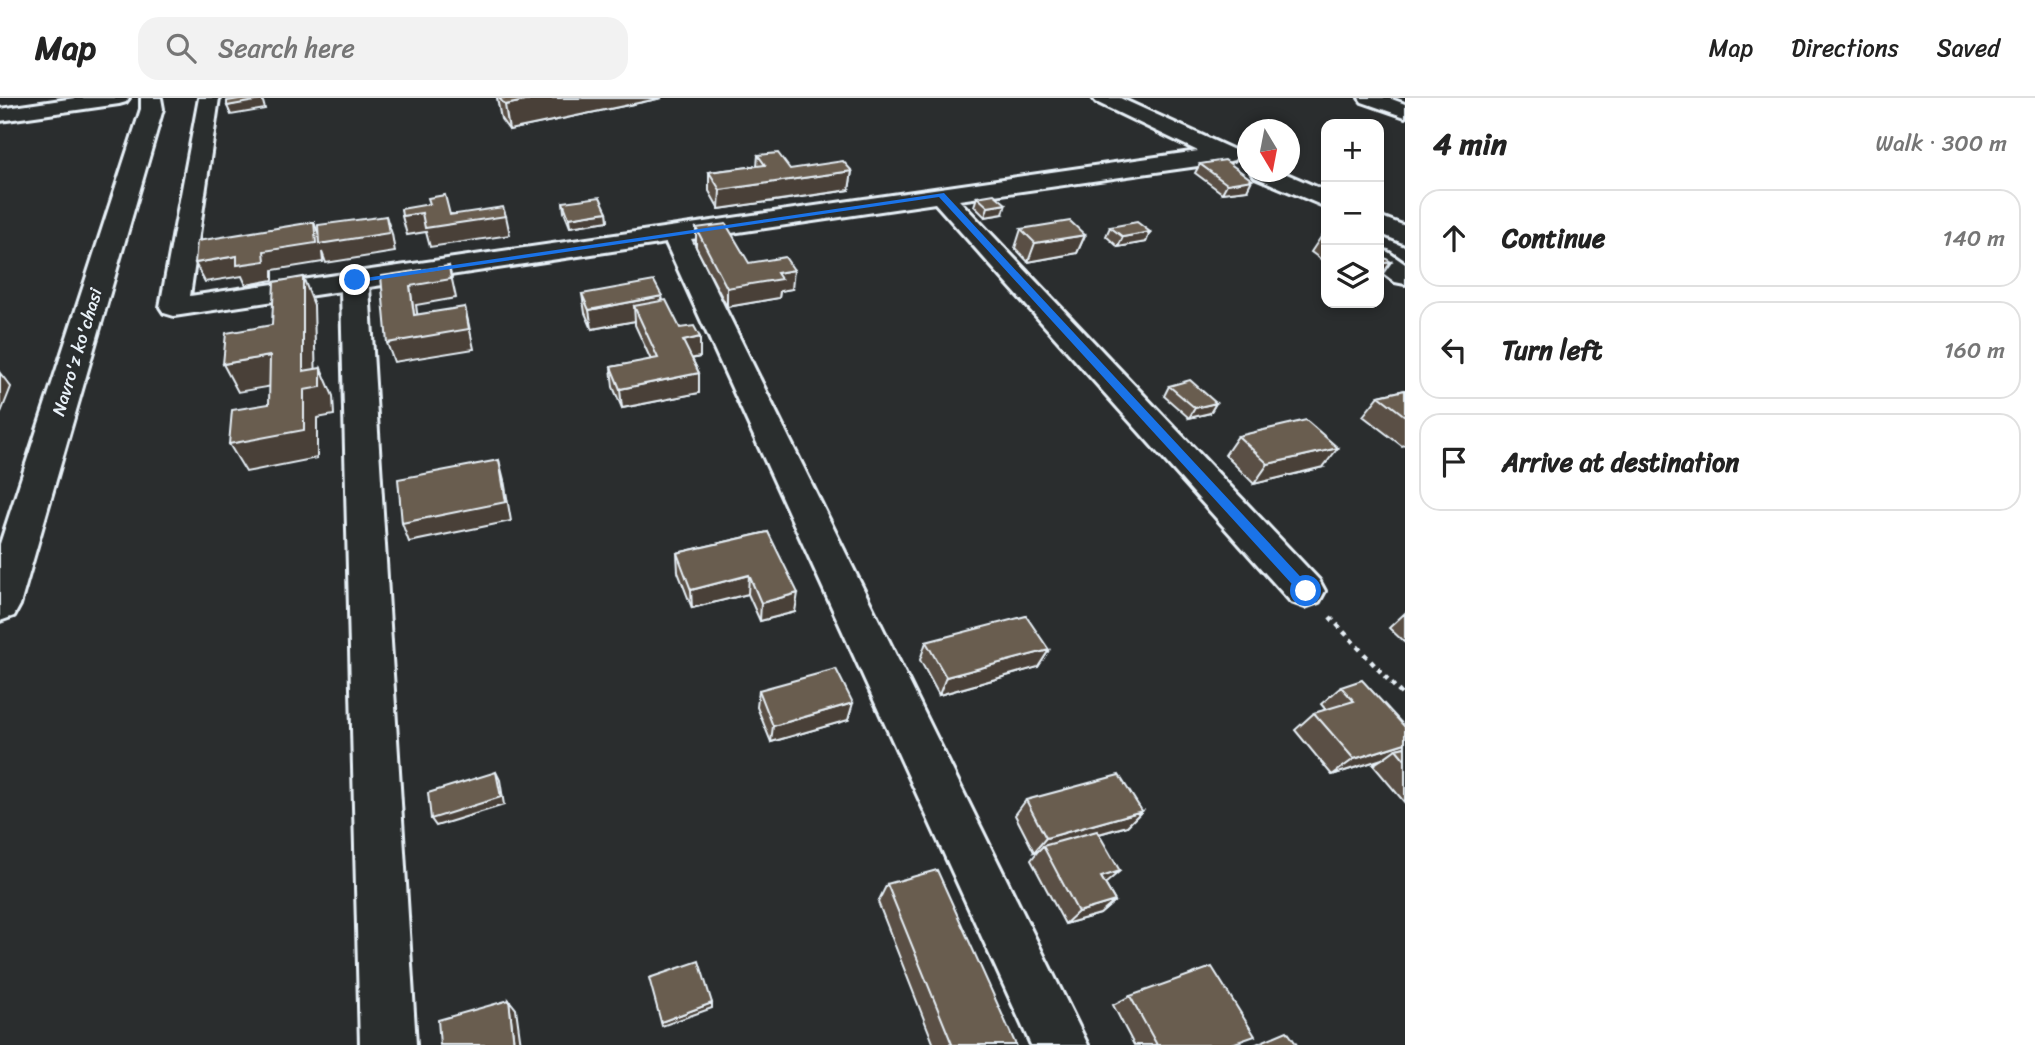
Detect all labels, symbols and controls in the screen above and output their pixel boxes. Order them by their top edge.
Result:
search box [138,17,628,80]
text: Map [35,19,96,77]
text: Search here [218,25,355,71]
text: Map [1709,27,1753,69]
text: Directions [1791,27,1899,69]
text: Saved [1937,27,2000,69]
icon: search [162,29,200,67]
text: 4 min [1433,117,1507,171]
north arrow [1237,119,1300,182]
map controls [1321,119,1384,308]
button: + [1321,119,1384,182]
text: Walk · 300 m [1875,123,2007,164]
button: − [1321,182,1384,245]
text: Continue [1502,215,1605,261]
text: 140 m [1943,218,2005,259]
icon: ahead [1435,219,1473,257]
button: layers [1321,245,1384,308]
route end [339,264,370,295]
street label: Navro'z ko'chasi [42,283,112,420]
text: Turn left [1502,327,1602,373]
text: 160 m [1944,330,2005,371]
icon: left [1435,331,1473,369]
text: Arrive at destination [1502,439,1739,485]
icon: arrive [1435,443,1473,481]
route start [1290,575,1321,606]

